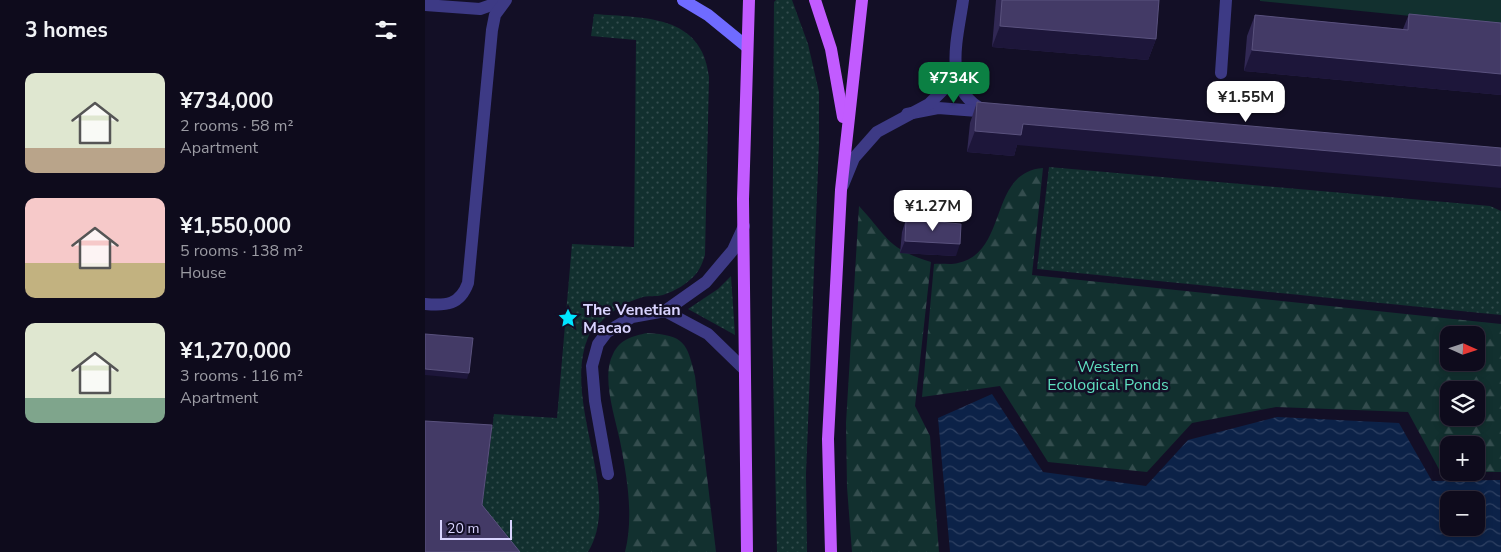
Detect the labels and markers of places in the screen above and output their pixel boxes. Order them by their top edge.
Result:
pin: ¥734K [919,62,989,104]
pin: ¥1.55M [1205,80,1287,123]
pin: ¥1.27M [892,190,974,232]
place label: The Venetian Macao [583,299,681,339]
place icon: The Venetian Macao [557,307,579,329]

